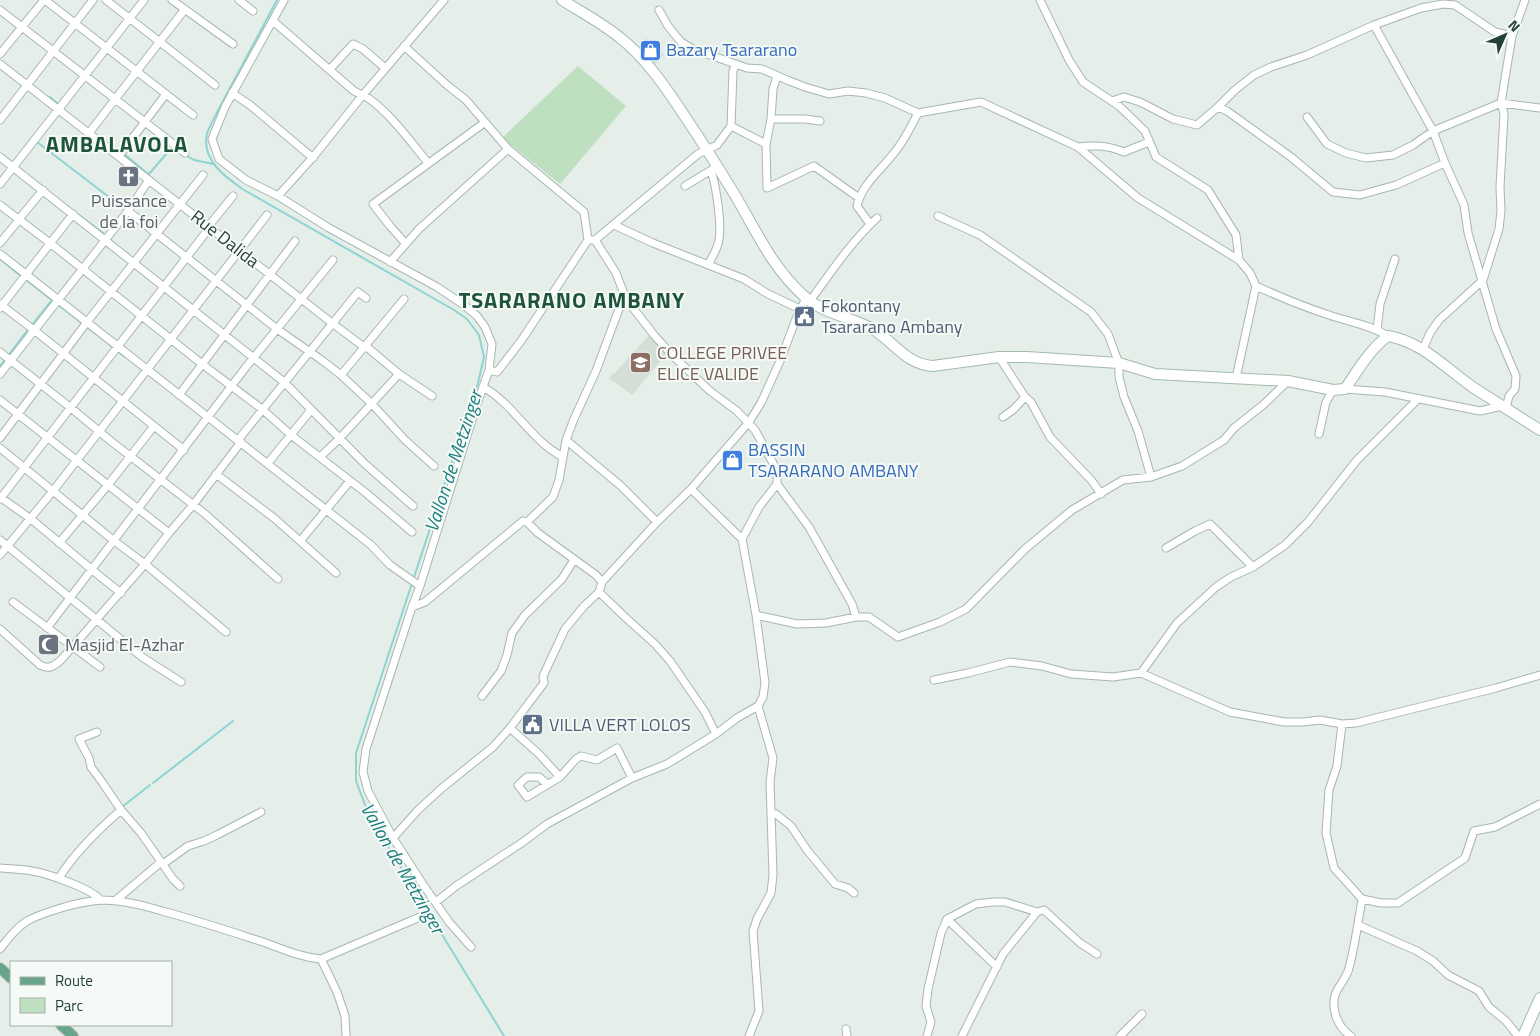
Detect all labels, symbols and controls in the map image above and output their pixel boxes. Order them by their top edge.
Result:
north arrow [1480,10,1530,60]
text: N [1504,15,1525,36]
place label: Bazary Tsararano [666,36,797,63]
shop icon: Bazary Tsararano [638,38,662,62]
district label: AMBALAVOLA [46,127,188,161]
church icon: Puissance de la foi [117,164,141,188]
place label: Puissance de la foi [91,187,167,235]
street label: Rue Dalida [185,203,266,274]
district label: TSARARANO AMBANY [459,283,685,317]
place label: Fokontany Tsararano Ambany [821,292,963,340]
public building icon: Fokontany Tsararano Ambany [793,304,817,328]
place label: COLLEGE PRIVEE ELICE VALIDE [657,339,787,387]
school or university icon: COLLEGE PRIVEE ELICE VALIDE [629,351,653,375]
water label: Vallon de Metzinger [416,384,490,535]
place label: BASSIN TSARARANO AMBANY [748,436,919,484]
shop icon: BASSIN TSARARANO AMBANY [720,448,744,472]
place label: Masjid El-Azhar [65,631,185,658]
mosque icon: Masjid El-Azhar [37,633,61,657]
place label: VILLA VERT LOLOS [549,711,691,738]
public building icon: VILLA VERT LOLOS [521,713,545,737]
water label: Vallon de Metzinger [354,797,454,941]
legend [10,961,172,1026]
text: Route [55,969,93,992]
text: Parc [55,994,83,1017]

